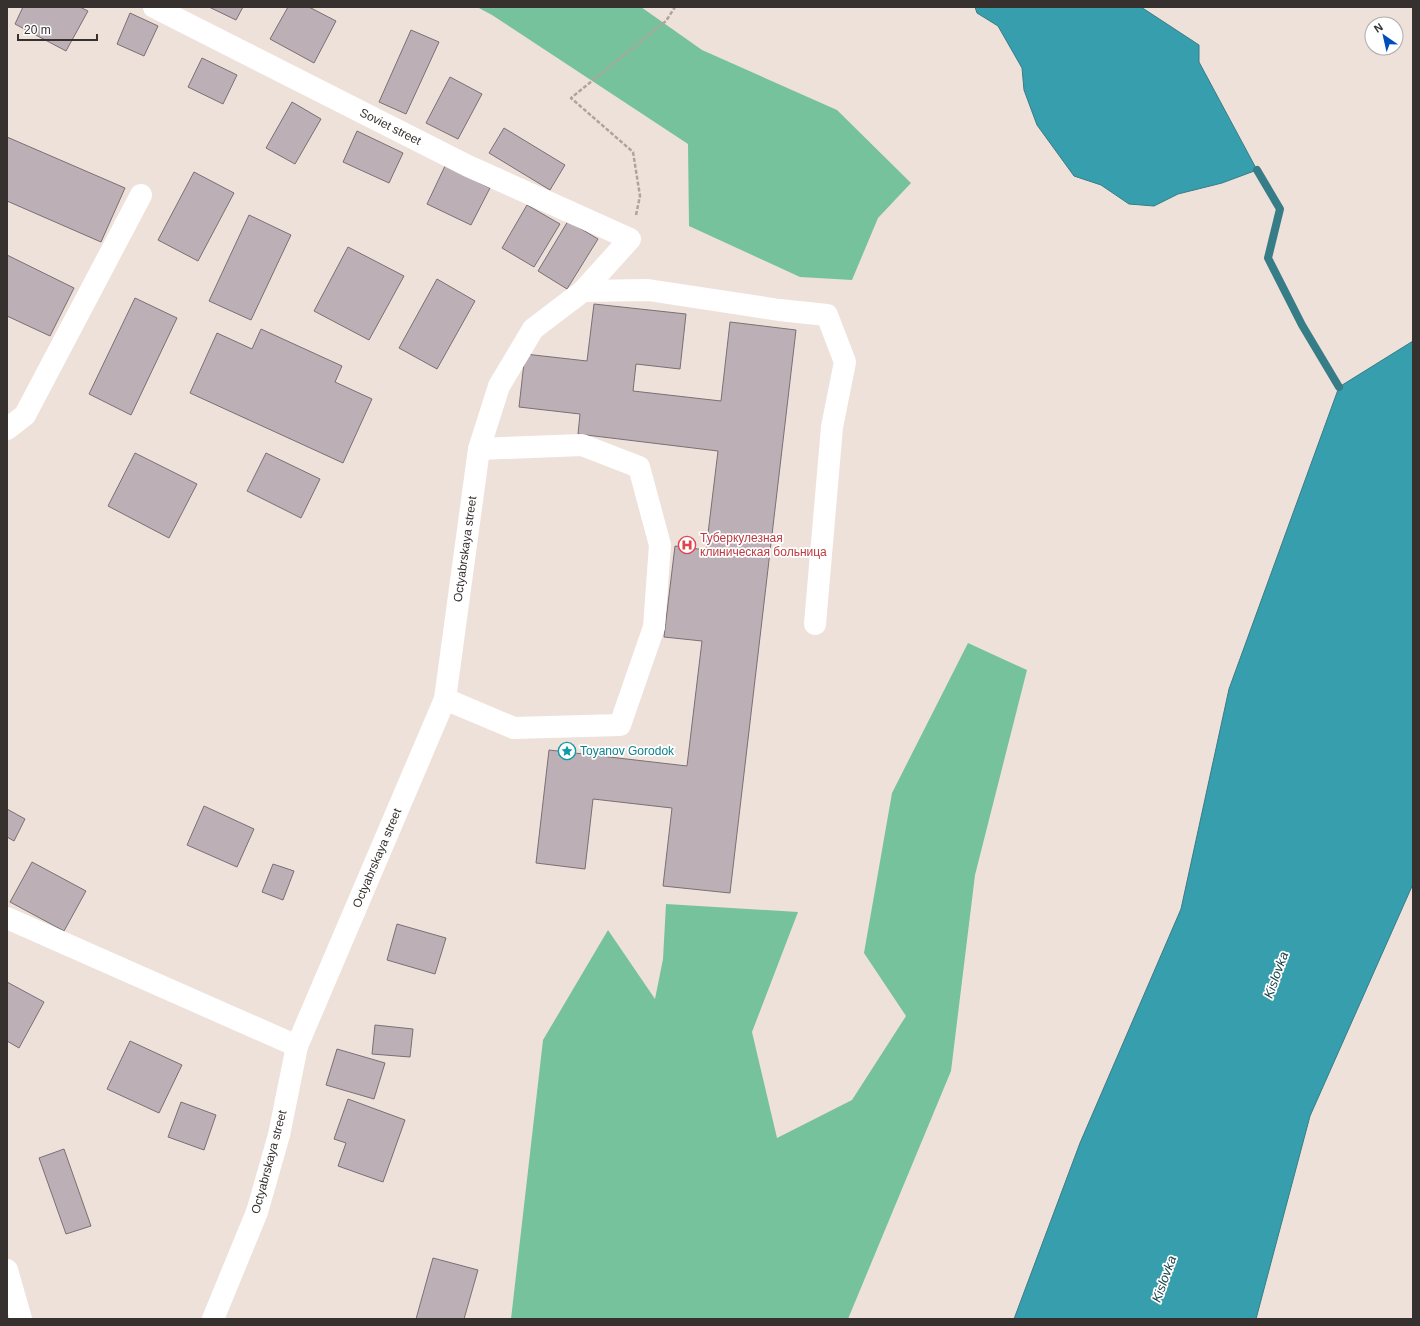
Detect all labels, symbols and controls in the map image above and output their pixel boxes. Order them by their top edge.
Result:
scale bar [18,16,97,42]
north arrow [1364,16,1404,56]
text: N [1372,20,1385,35]
text: 20 m [24,23,51,37]
street label: Soviet street [357,105,424,148]
street label: Octyabrskaya street [451,495,479,603]
place label: Туберкулезная клиническая больница [700,531,827,559]
hospital icon: Туберкулезная клиническая больница [677,535,697,555]
place icon: Toyanov Gorodok [557,741,577,761]
place label: Toyanov Gorodok [580,744,675,758]
street label: Octyabrskaya street [350,806,405,910]
water label: Kislovka [1261,950,1291,1000]
street label: Octyabrskaya street [248,1108,290,1215]
water label: Kislovka [1149,1254,1179,1304]

